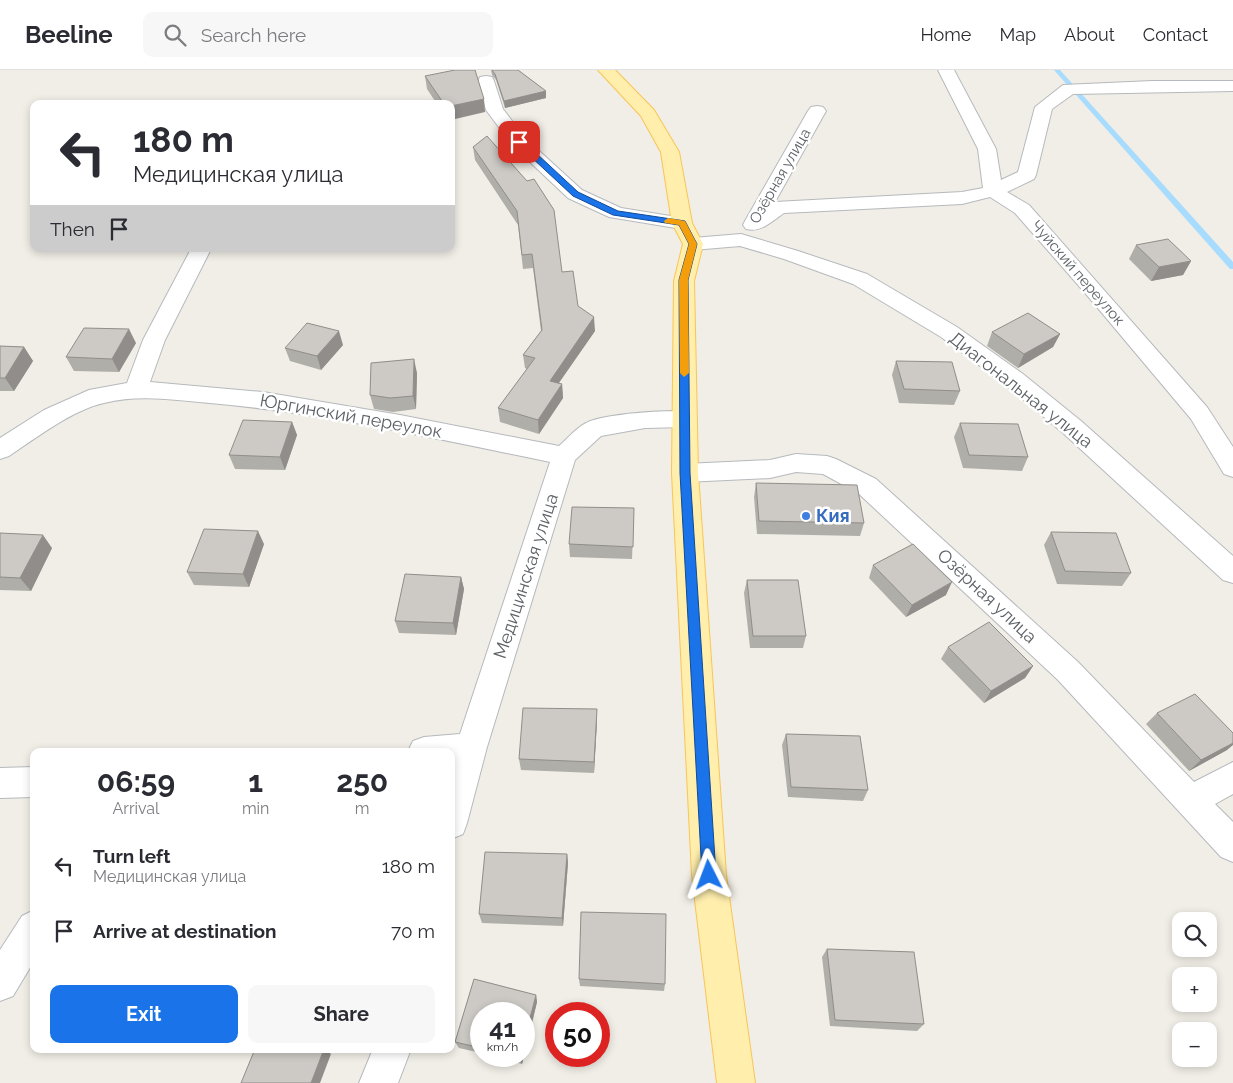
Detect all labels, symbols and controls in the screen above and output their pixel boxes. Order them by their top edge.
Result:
search box [143,12,493,57]
text: Beeline [25,20,113,49]
icon: search [161,21,189,49]
text: Search here [201,24,306,46]
text: Home [920,24,971,45]
text: Map [999,24,1036,45]
text: About [1064,24,1115,45]
text: Contact [1143,24,1208,45]
text: 180 m [133,119,234,160]
icon: left [50,120,115,185]
pin [498,121,540,163]
street label: Озёрная улица [746,125,814,227]
icon: arrive [505,128,533,156]
text: Медицинская улица [133,161,344,187]
icon: arrive [105,215,133,243]
street label: Чуйский переулок [1028,217,1129,329]
text: Then [50,218,95,240]
street label: Диагональная улица [946,327,1097,452]
street label: Юргинский переулок [258,389,444,442]
street label: Медицинская улица [489,491,562,661]
place label: Кия [816,505,850,526]
marker: Кия [800,510,812,522]
street label: Озёрная улица [933,544,1041,647]
text: 06:59 [97,764,175,799]
text: 1 [248,764,263,799]
text: 250 [336,764,388,799]
text: Arrival [112,799,159,818]
text: min [242,799,269,818]
text: m [355,799,370,818]
text: Turn left [93,845,170,867]
position arrow [682,848,734,900]
icon: left [50,852,78,880]
text: 180 m [382,855,435,877]
text: Медицинская улица [93,867,246,886]
map controls [1172,912,1217,1067]
button: search [1172,912,1217,957]
icon: arrive [50,917,78,945]
text: Arrive at destination [93,920,277,942]
text: 70 m [391,920,435,942]
button: + [1172,967,1217,1012]
button: Exit [50,985,238,1043]
button: Share [248,985,435,1043]
speed limit sign: 50 [545,1002,610,1067]
text: 41 [489,1013,516,1043]
button: − [1172,1022,1217,1067]
text: km/h [487,1040,518,1054]

